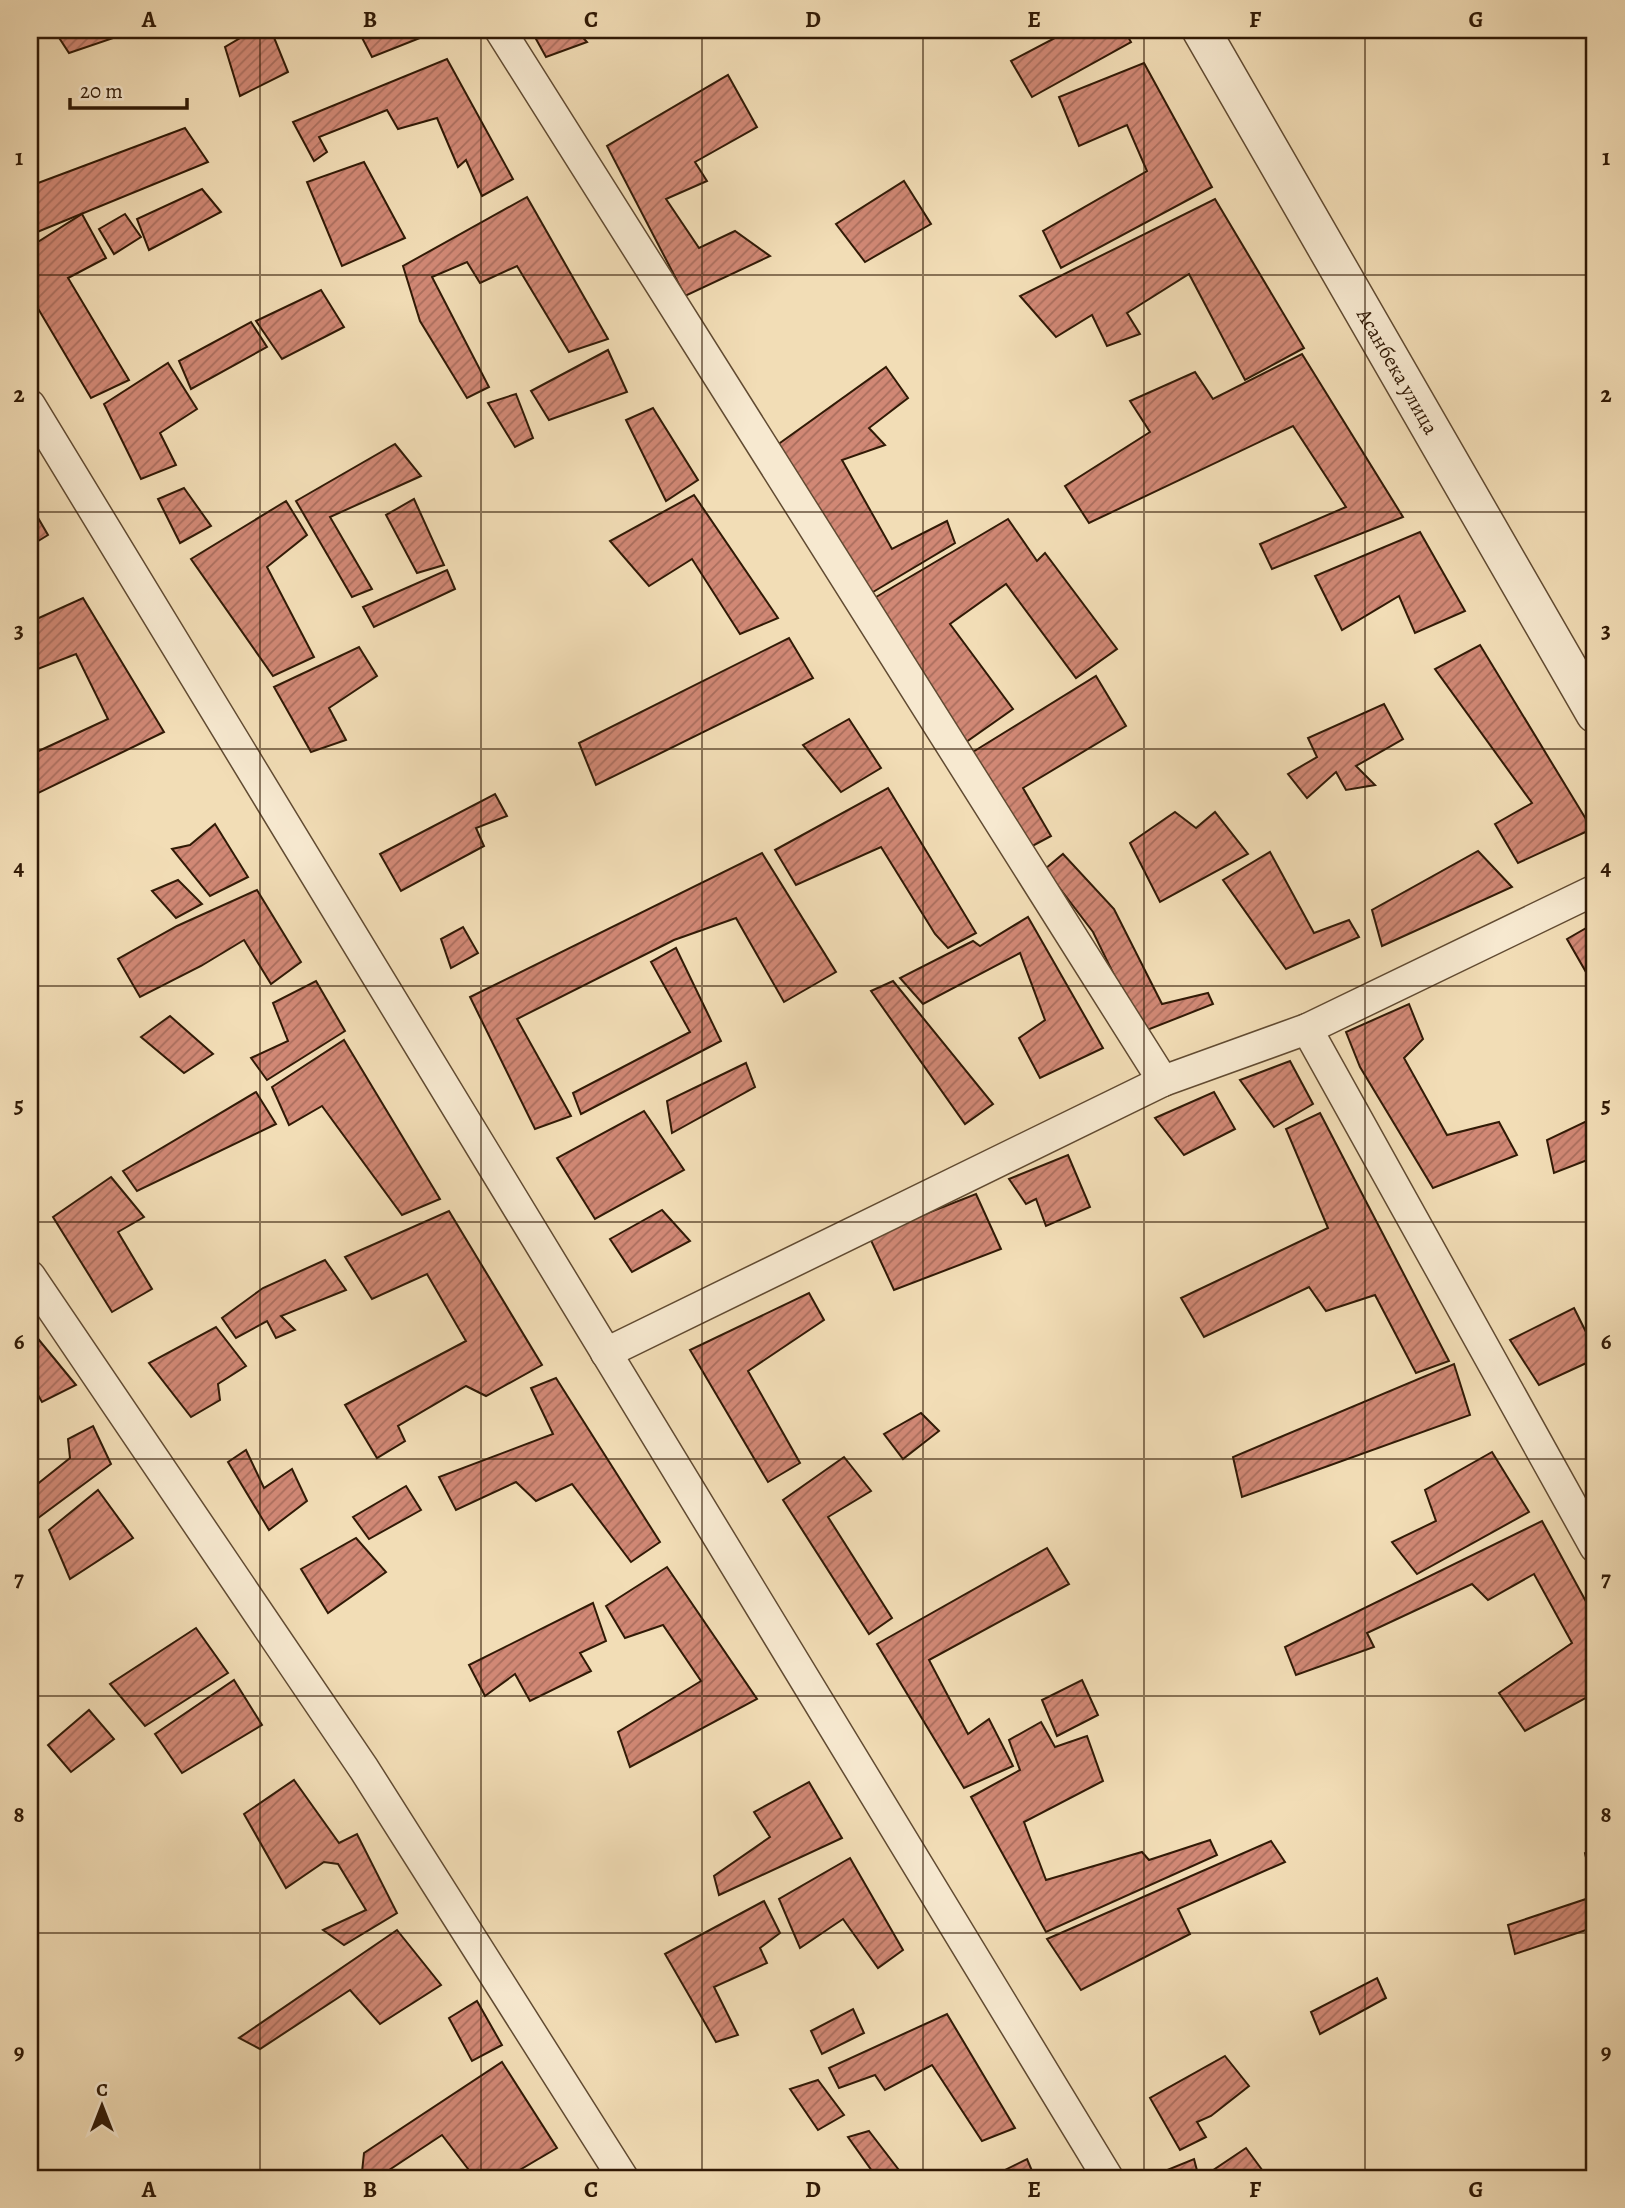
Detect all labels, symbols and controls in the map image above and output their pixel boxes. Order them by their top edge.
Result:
text: A [141,4,157,35]
text: B [363,4,377,35]
text: C [584,4,598,35]
text: D [805,4,821,35]
text: E [1027,4,1041,35]
text: F [1249,4,1262,35]
text: G [1468,4,1484,35]
scale bar [70,66,187,110]
text: 20 m [80,77,123,105]
text: 1 [15,142,23,173]
text: 1 [1602,142,1610,173]
street label: Асанбека улица [1350,302,1445,440]
text: 2 [13,379,25,410]
text: 2 [1600,379,1612,410]
text: 3 [14,615,24,646]
text: 3 [1601,615,1611,646]
text: 4 [14,852,25,883]
text: 4 [1601,852,1612,883]
text: 5 [14,1089,24,1120]
text: 5 [1601,1089,1611,1120]
text: 6 [14,1326,25,1357]
text: 6 [1601,1326,1612,1357]
text: 7 [14,1563,24,1594]
text: 7 [1601,1563,1611,1594]
text: 8 [13,1799,25,1830]
text: 8 [1600,1799,1612,1830]
text: 9 [14,2036,24,2067]
text: 9 [1601,2036,1611,2067]
north arrow [66,2072,136,2142]
text: С [96,2077,108,2103]
text: A [141,2174,157,2205]
text: B [363,2174,377,2205]
text: C [584,2174,598,2205]
text: D [805,2174,821,2205]
text: E [1027,2174,1041,2205]
text: F [1249,2174,1262,2205]
text: G [1468,2174,1484,2205]

